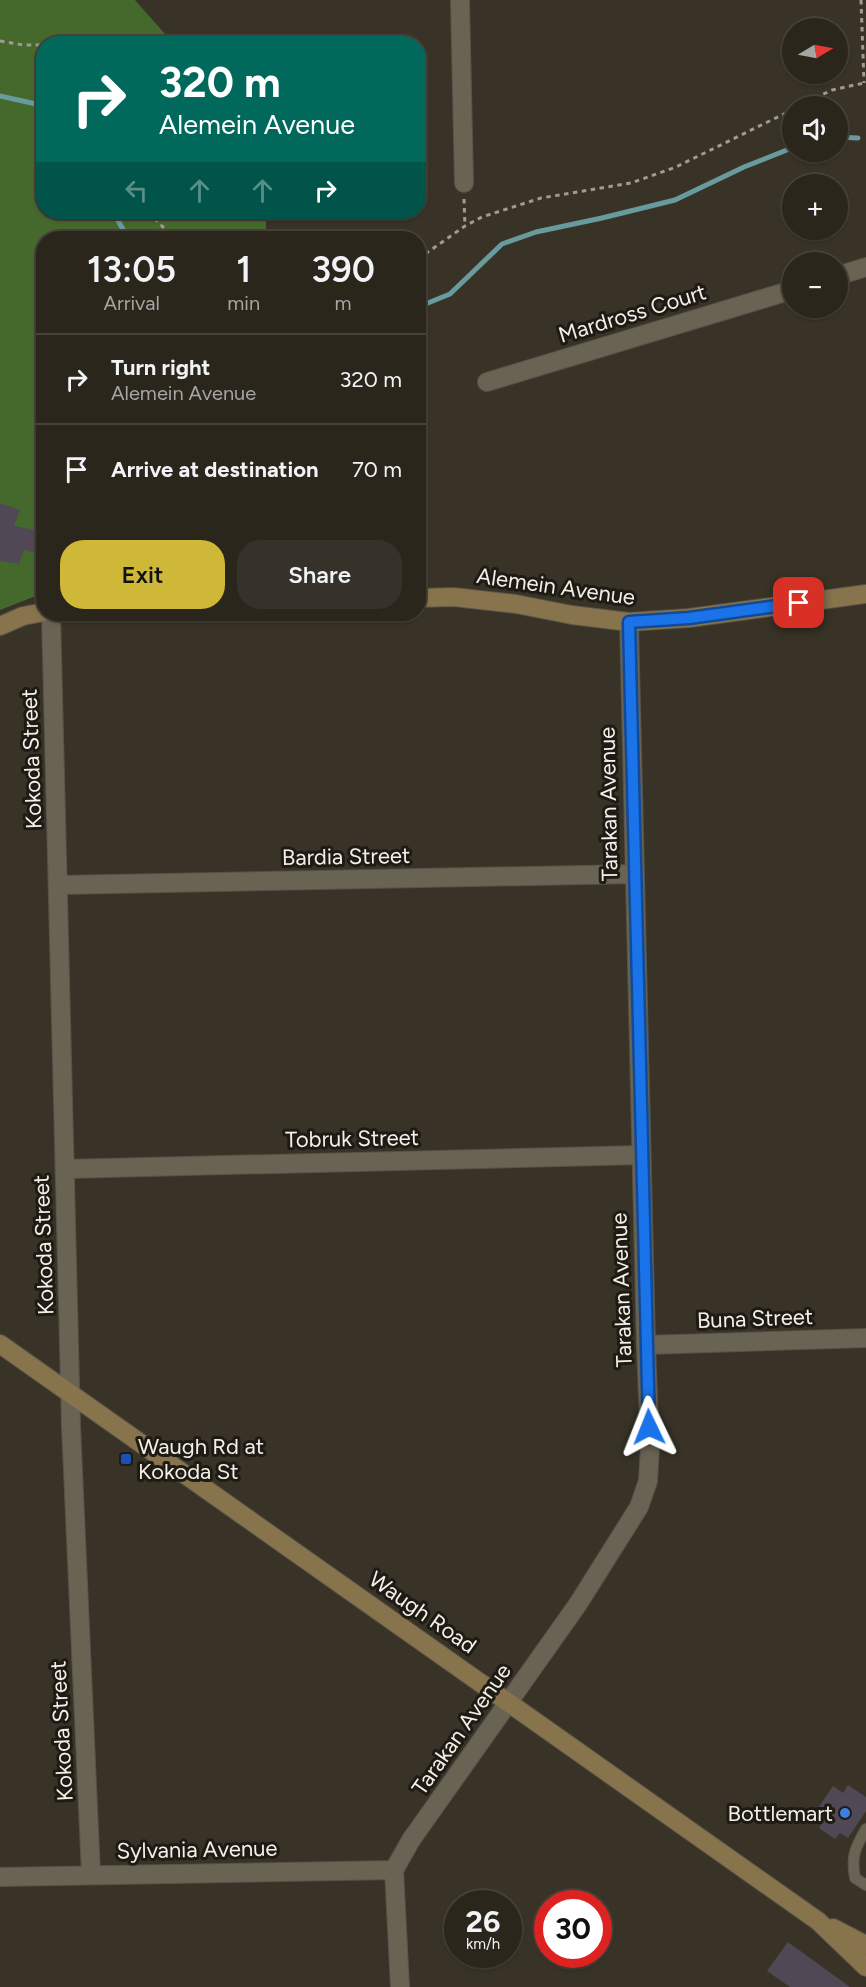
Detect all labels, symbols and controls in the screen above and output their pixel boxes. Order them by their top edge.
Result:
north arrow [782,18,848,84]
map controls [782,18,848,318]
text: 320 m [159,57,281,108]
icon: right [60,60,138,138]
button: sound [782,96,848,162]
text: Alemein Avenue [159,108,355,141]
icon: left [120,174,153,207]
icon: ahead [183,174,216,207]
icon: ahead [246,174,279,207]
icon: right [309,174,342,207]
button: + [782,174,848,240]
text: 13:05 [87,248,176,291]
text: 1 [236,248,251,291]
text: 390 [311,248,375,291]
button: − [782,252,848,318]
street label: Mardross Court [555,278,709,349]
text: Arrival [103,291,160,315]
text: min [227,291,260,315]
text: m [335,291,352,315]
text: Turn right [111,354,210,381]
icon: right [60,363,93,396]
text: 320 m [339,366,402,393]
text: Alemein Avenue [111,381,256,405]
icon: arrive [60,453,93,486]
text: Arrive at destination [111,456,319,483]
text: 70 m [352,456,402,483]
button: Exit [60,540,225,609]
button: Share [237,540,402,609]
street label: Alemein Avenue [475,562,637,611]
pin [773,577,824,628]
icon: arrive [782,586,815,619]
street label: Kokoda Street [16,688,47,830]
street label: Tarakan Avenue [594,727,623,881]
street label: Bardia Street [282,842,410,871]
street label: Tobruk Street [285,1124,419,1153]
street label: Kokoda Street [28,1174,59,1316]
street label: Tarakan Avenue [605,1212,638,1368]
street label: Buna Street [696,1303,814,1334]
position arrow [617,1395,681,1459]
place label: Waugh Rd at Kokoda St [138,1433,264,1485]
marker: Waugh Rd at Kokoda St [119,1452,133,1466]
street label: Waugh Road [364,1566,482,1659]
street label: Tarakan Avenue [406,1658,517,1800]
street label: Kokoda Street [44,1660,79,1802]
place label: Bottlemart [728,1800,833,1827]
marker: Bottlemart [838,1806,852,1820]
street label: Sylvania Avenue [116,1835,278,1864]
speed limit sign: 30 [534,1890,612,1968]
text: 26 [466,1903,500,1940]
text: km/h [466,1935,500,1953]

